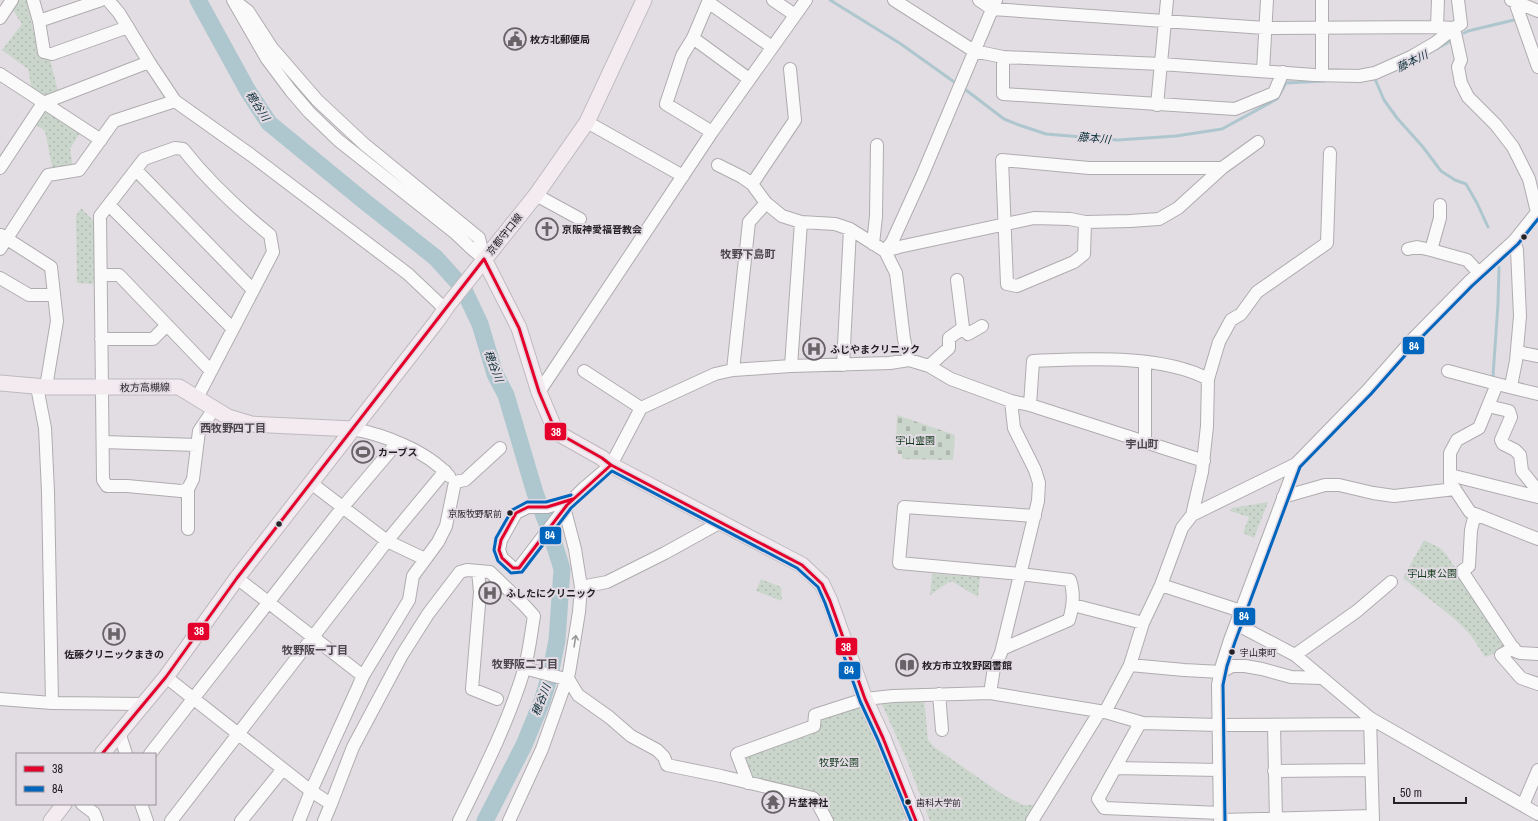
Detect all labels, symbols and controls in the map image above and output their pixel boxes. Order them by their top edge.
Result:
public building icon: 枚方北郵便局 [502,26,528,52]
place label: 枚方北郵便局 [530,33,590,46]
water label: 藤本川 [1394,47,1431,75]
water label: 穂谷川 [243,88,273,124]
water label: 藤本川 [1077,130,1112,146]
street label: 京都守口線 [484,211,525,258]
church icon: 京阪神愛福音教会 [534,216,560,242]
place label: 京阪神愛福音教会 [562,223,642,236]
unlabelled marker [1519,232,1529,242]
district label: 牧野下島町 [720,247,776,261]
hospital icon: ふじやまクリニック [801,336,827,362]
line badge: 84 [1402,336,1425,355]
text: 84 [1409,339,1419,353]
place label: ふじやまクリニック [830,343,920,356]
water label: 穂谷川 [482,348,507,385]
street label: 枚方高槻線 [120,381,170,394]
district label: 西牧野四丁目 [200,421,266,435]
line badge: 38 [544,422,567,441]
text: 38 [551,425,561,439]
park label: 宇山霊園 [895,434,935,447]
district label: 宇山町 [1126,437,1159,451]
sports icon: カーブス [350,439,376,465]
place label: カーブス [378,446,417,459]
place label: 京阪牧野駅前 [448,508,502,520]
marker: 京阪牧野駅前 [505,508,515,518]
unlabelled marker [274,519,284,529]
line badge: 84 [539,526,562,545]
text: 84 [545,528,555,542]
park label: 宇山東公園 [1407,567,1457,580]
hospital icon: ふしたにクリニック [477,580,503,606]
place label: ふしたにクリニック [506,587,596,600]
line badge: 84 [1233,607,1256,626]
text: 84 [1239,609,1249,623]
hospital icon: 佐藤クリニックまきの [101,621,127,647]
line badge: 38 [187,622,210,641]
text: 38 [194,624,204,638]
one-way arrow [571,635,579,648]
line badge: 38 [835,637,858,656]
text: 38 [841,640,851,654]
district label: 牧野阪一丁目 [281,643,348,657]
marker: 宇山東町 [1227,647,1237,657]
place label: 宇山東町 [1240,647,1276,659]
place label: 佐藤クリニックまきの [64,648,164,661]
library icon: 枚方市立牧野図書館 [894,652,920,678]
district label: 牧野阪二丁目 [491,657,558,671]
place label: 枚方市立牧野図書館 [922,659,1012,672]
line badge: 84 [838,661,861,680]
text: 84 [844,663,854,677]
water label: 穂谷川 [529,681,554,718]
legend [16,753,156,805]
park label: 牧野公園 [819,756,859,769]
text: 38 [52,761,63,777]
scale bar [1394,779,1466,805]
text: 84 [52,781,63,797]
text: 50 m [1400,785,1422,801]
temple icon: 片埜神社 [760,789,786,815]
place label: 片埜神社 [788,796,829,809]
marker: 歯科大学前 [903,797,913,807]
place label: 歯科大学前 [916,797,961,809]

